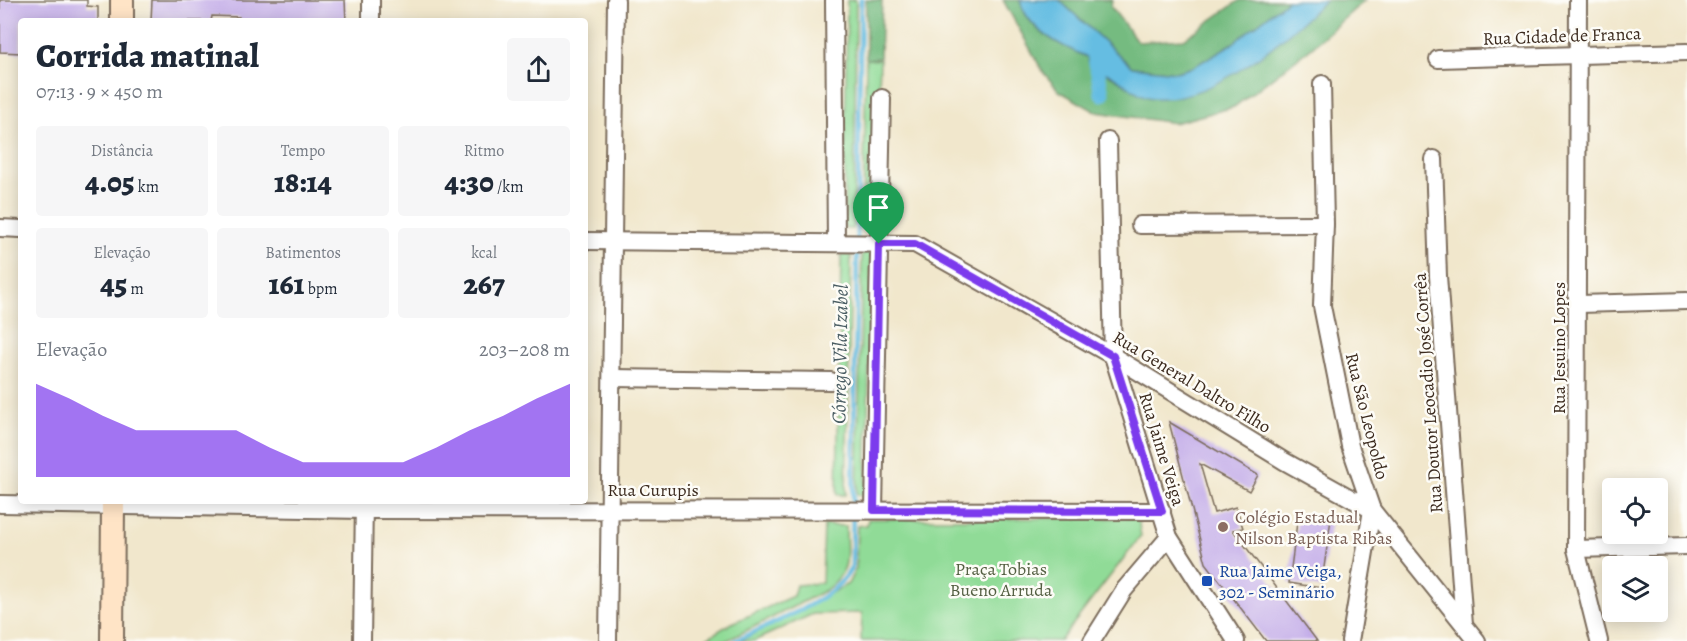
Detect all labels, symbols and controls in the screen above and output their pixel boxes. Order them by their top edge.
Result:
street label: Rua Cidade de Franca [1482,21,1642,51]
text: Corrida matinal [36,33,259,78]
button: share [507,38,570,101]
text: 07:13 · 9 × 450 m [36,78,163,105]
text: Distância [91,140,153,162]
text: Tempo [281,140,325,162]
text: Ritmo [464,140,504,162]
text: 4.05 [85,162,135,202]
text: 18:14 [274,162,332,202]
text: 4:30 [445,162,494,202]
text: km [135,176,159,198]
text: /km [494,176,523,198]
pin [853,182,904,244]
icon: arrive [862,191,895,224]
text: Elevação [94,242,150,264]
text: Batimentos [265,242,341,264]
text: kcal [471,242,497,264]
text: 45 [100,264,127,304]
text: 161 [268,264,305,304]
text: 267 [463,264,505,304]
street label: Rua Doutor Leocadio José Corrêa [1408,271,1448,514]
text: m [127,278,144,300]
text: bpm [305,278,338,300]
street label: Rua Jesuino Lopes [1547,282,1571,414]
water label: Córrego Vila Izabel [825,284,855,424]
street label: Rua General Daltro Filho [1109,325,1276,439]
text: Elevação [36,336,107,363]
text: 203–208 m [479,336,570,363]
street label: Rua São Leopoldo [1340,350,1394,482]
street label: Rua Jaime Veiga [1133,389,1191,509]
street label: Rua Curupis [607,478,699,502]
map controls [1602,478,1668,622]
button: locate [1602,478,1668,544]
place label: Colégio Estadual Nilson Baptista Ribas [1235,505,1392,550]
marker: Colégio Estadual Nilson Baptista Ribas [1216,520,1230,534]
button: layers [1602,556,1668,622]
park label: Praça Tobias Bueno Arruda [950,557,1053,602]
place label: Rua Jaime Veiga, 302 - Seminário [1219,559,1342,604]
marker: Rua Jaime Veiga, 302 - Seminário [1200,574,1214,588]

